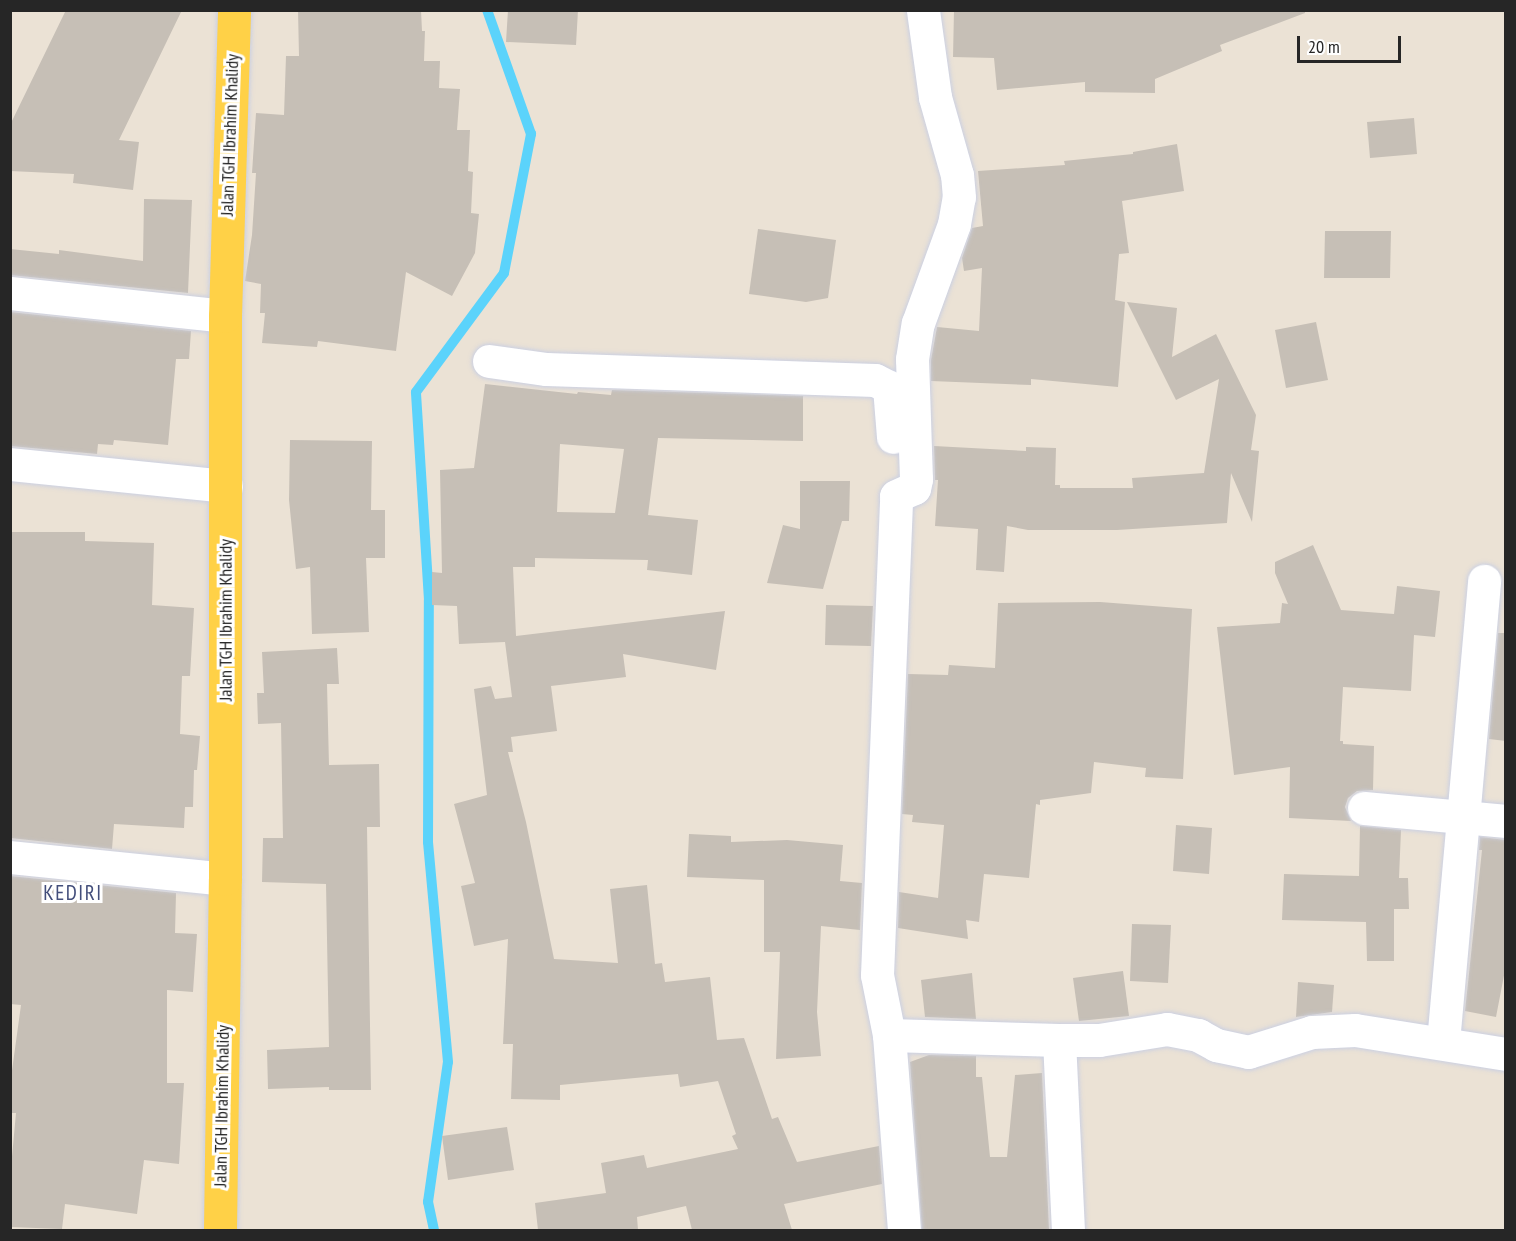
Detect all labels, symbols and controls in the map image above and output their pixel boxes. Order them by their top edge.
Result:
scale bar [1300,24,1404,62]
text: 20 m [1308,35,1340,58]
street label: Jalan TGH Ibrahim Khalidy [216,53,244,217]
street label: Jalan TGH Ibrahim Khalidy [215,539,237,701]
district label: KEDIRI [43,880,103,906]
street label: Jalan TGH Ibrahim Khalidy [210,1025,234,1187]

